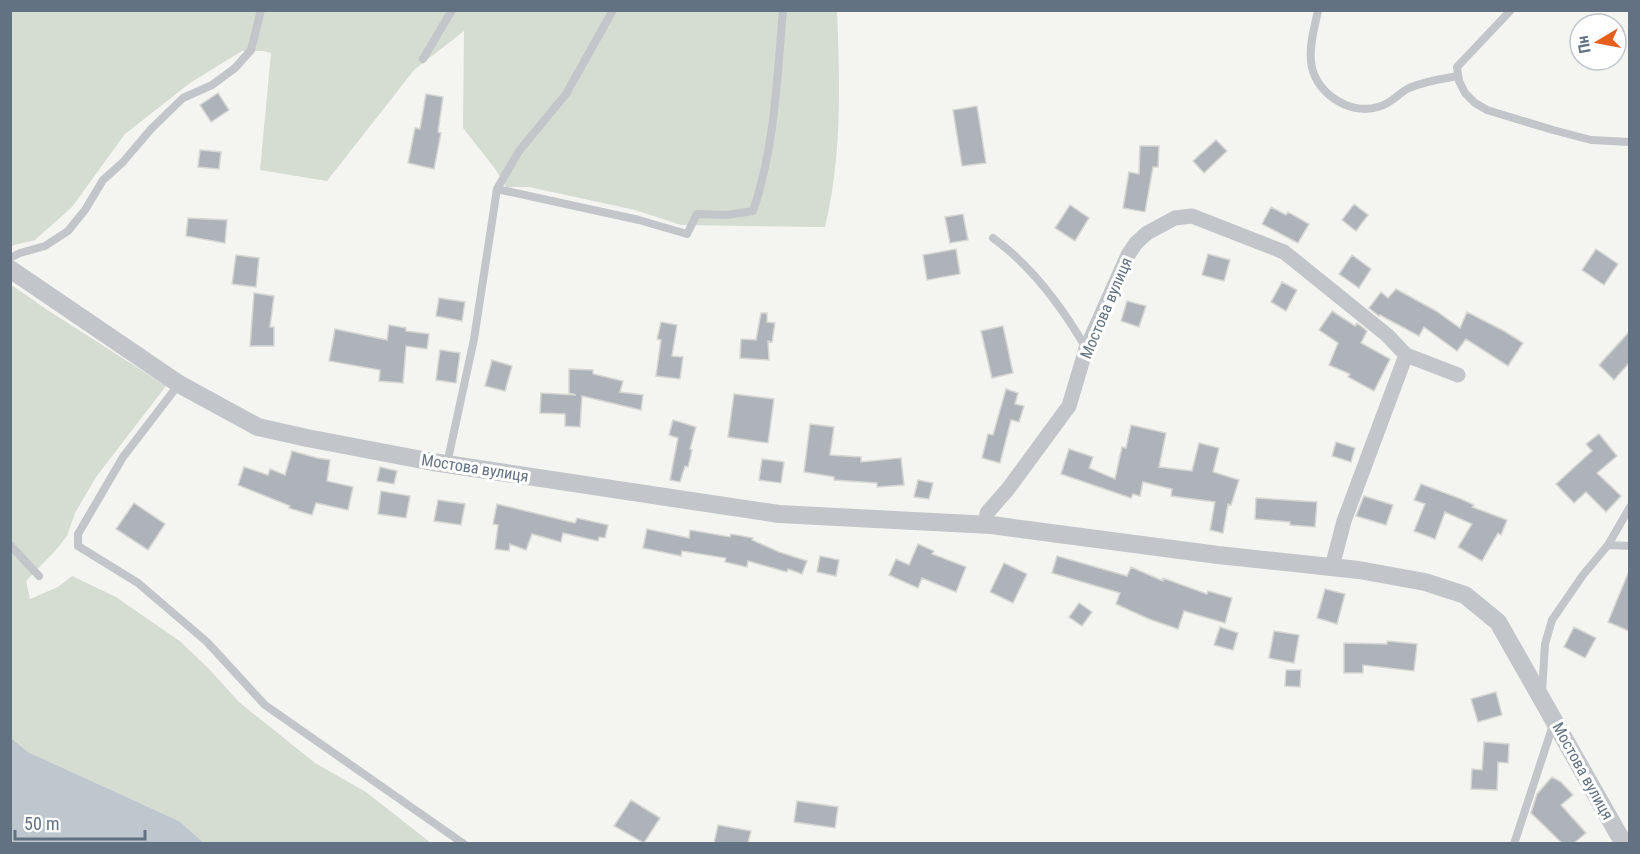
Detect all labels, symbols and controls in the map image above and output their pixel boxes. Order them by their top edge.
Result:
north arrow [1568,12,1628,72]
text: Пн [1573,34,1595,55]
street label: Мостова вулиця [1076,254,1136,362]
street label: Мостова вулиця [420,450,530,486]
street label: Мостова вулиця [1548,719,1618,823]
scale bar [15,803,146,841]
text: 50 m [24,813,59,834]

